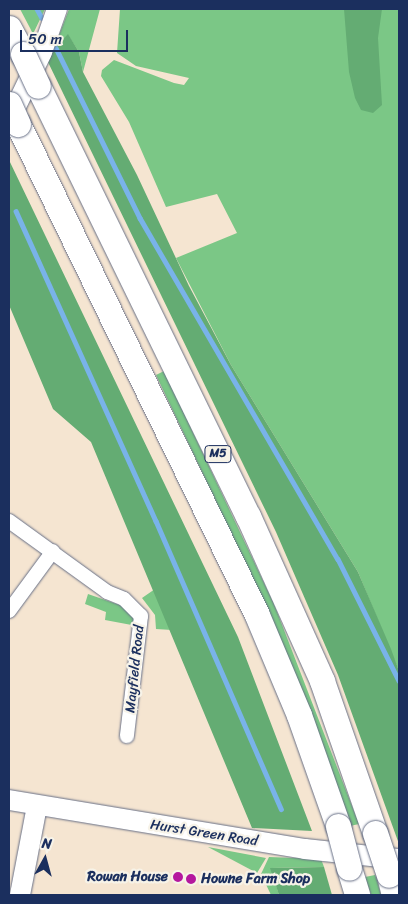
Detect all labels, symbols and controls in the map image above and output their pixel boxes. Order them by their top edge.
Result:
scale bar [22,20,130,52]
text: 50 m [28,26,62,52]
road number: M5 [204,444,232,464]
street label: Mayfield Road [122,624,148,714]
street label: Hurst Green Road [149,816,259,850]
text: N [41,831,53,857]
north arrow [20,834,70,884]
place label: Rowan House [87,869,168,885]
marker: Rowan House [172,871,184,883]
place label: Howne Farm Shop [201,871,312,887]
marker: Howne Farm Shop [185,873,197,885]

